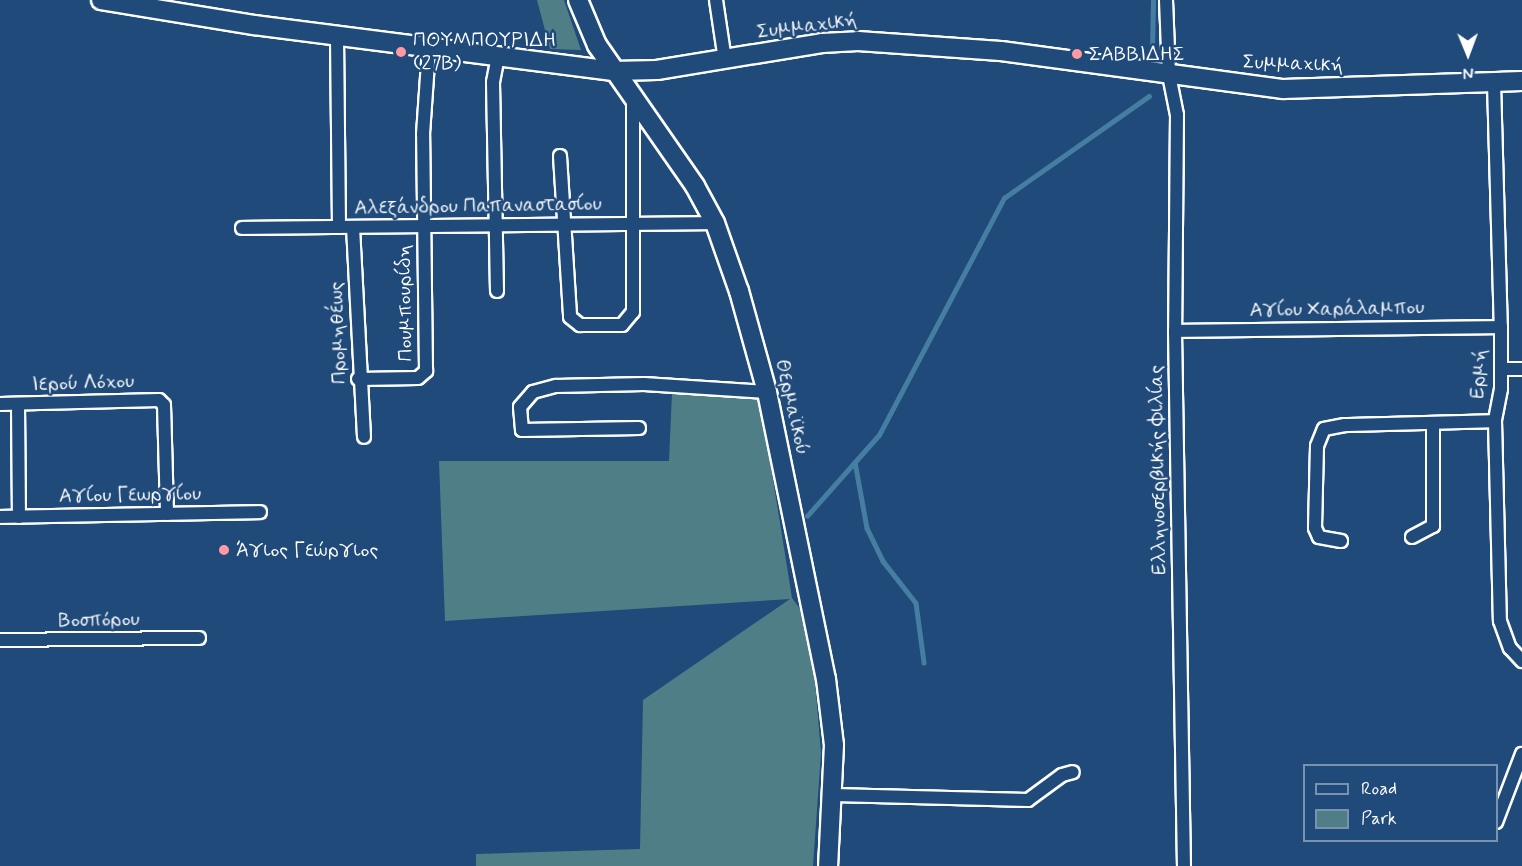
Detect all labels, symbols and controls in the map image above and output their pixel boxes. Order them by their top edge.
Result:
street label: Συμμαχική [756,8,858,44]
north arrow [1438,24,1498,84]
place label: ΠΟΥΜΠΟΥΡΙΔΗ (27Β) [413,28,556,75]
place label: ΣΑΒΒΙΔΗΣ [1089,42,1185,66]
marker: ΠΟΥΜΠΟΥΡΙΔΗ (27Β) [394,45,408,59]
marker: ΣΑΒΒΙΔΗΣ [1070,47,1084,61]
street label: Συμμαχική [1242,50,1344,78]
text: N [1463,62,1474,83]
street label: Αλεξάνδρου Παπαναστασίου [354,192,602,220]
street label: Πουμπουρίδη [392,244,418,362]
street label: Προμηθέως [324,281,352,385]
street label: Αγίου Χαράλαμπου [1249,295,1425,323]
street label: Ερμή [1466,349,1492,399]
street label: Θερμαϊκού [769,357,815,457]
street label: Ελληνοσερβικής Φιλίας [1144,365,1172,575]
street label: Ιερού Λόχου [31,369,135,397]
street label: Αγίου Γεωργίου [59,482,201,508]
place label: Άγιος Γεώργιος [236,538,378,562]
marker: Άγιος Γεώργιος [217,543,231,557]
street label: Βοσπόρου [58,607,140,633]
legend [1303,764,1498,842]
text: Road [1361,777,1397,801]
text: Park [1361,807,1397,831]

